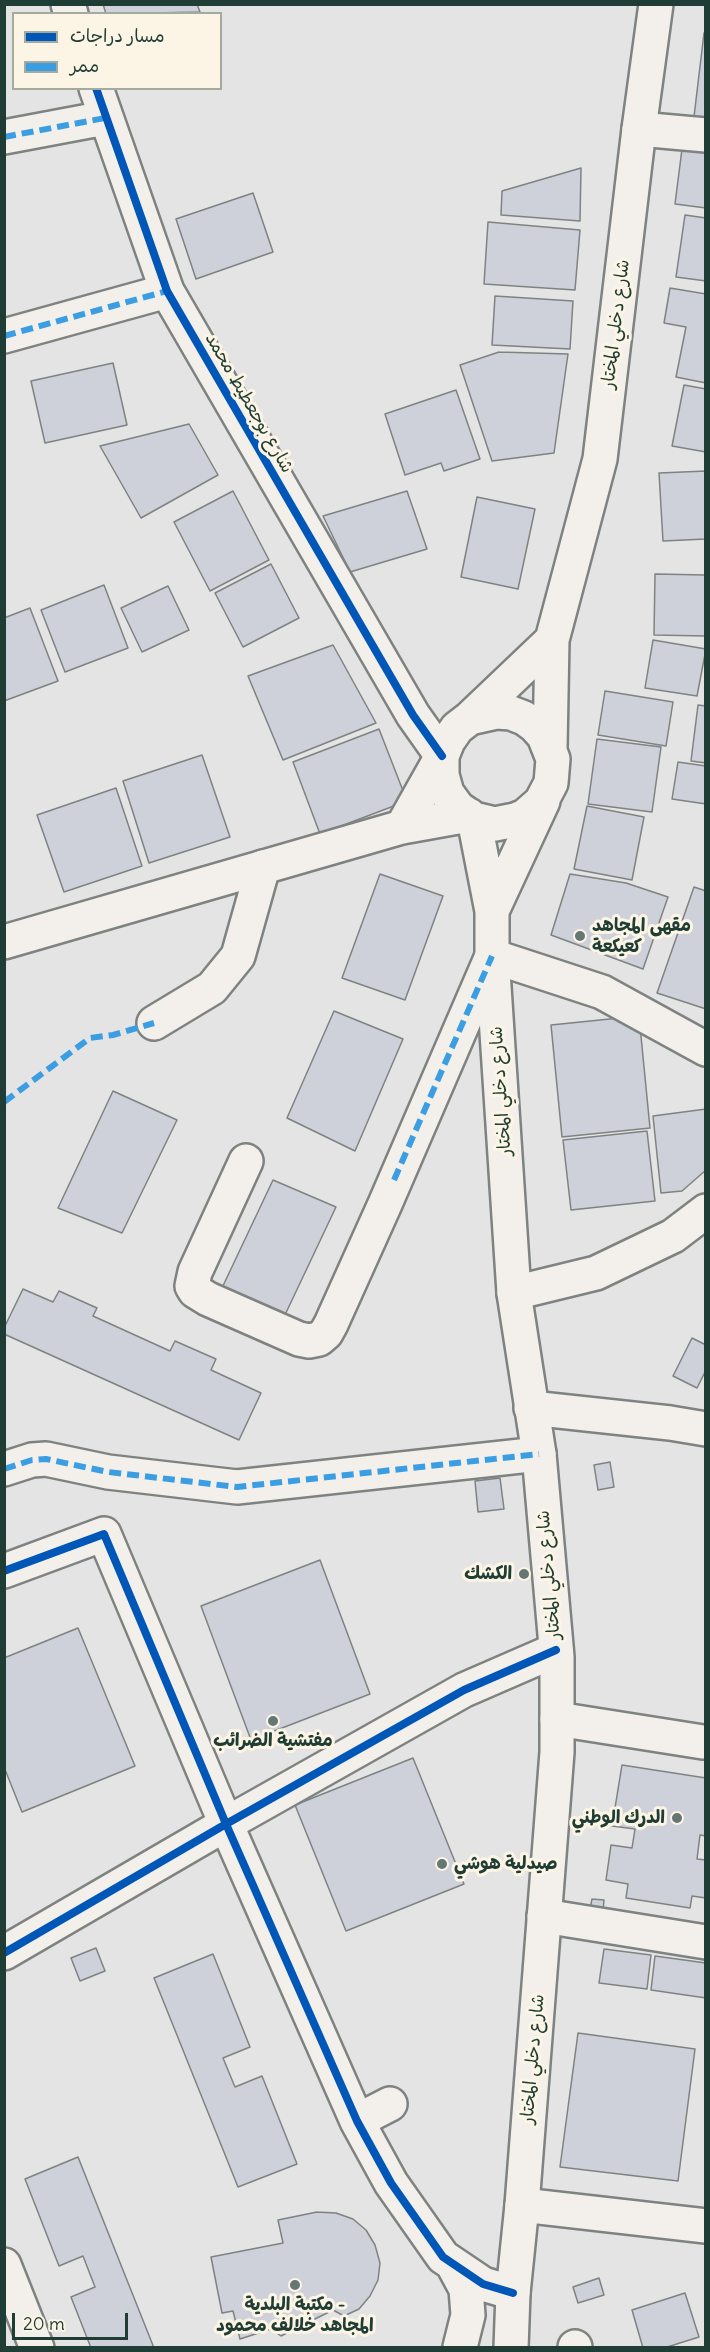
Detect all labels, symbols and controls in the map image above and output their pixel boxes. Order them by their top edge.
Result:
legend [12,12,222,90]
text: مسار دراجات [70,24,165,47]
text: ممر [70,54,99,77]
street label: شارع دخلي المختار [597,258,635,390]
street label: شارع بوجعطيط محمد [200,329,298,477]
place label: مقهى المجاهد كعيكعة [592,915,691,958]
marker: مقهى المجاهد كعيكعة [573,929,587,943]
street label: شارع دخلي المختار [486,1025,516,1157]
street label: شارع دخلي المختار [533,1509,565,1641]
place label: الكشك [464,1563,512,1585]
marker: الكشك [517,1567,531,1581]
marker: مفتشية الضرائب [266,1714,280,1728]
place label: مفتشية الضرائب [213,1730,333,1752]
place label: الدرك الوطني [572,1807,665,1829]
marker: الدرك الوطني [670,1811,684,1825]
place label: صيدلية هوشي [454,1853,558,1875]
marker: صيدلية هوشي [435,1857,449,1871]
street label: شارع دخلي المختار [517,1993,549,2125]
marker: مكتبة البلدية - المجاهد خلالف محمود [288,2278,302,2292]
place label: مكتبة البلدية - المجاهد خلالف محمود [216,2294,374,2336]
scale bar [15,2301,130,2339]
text: 20 m [23,2312,65,2335]

